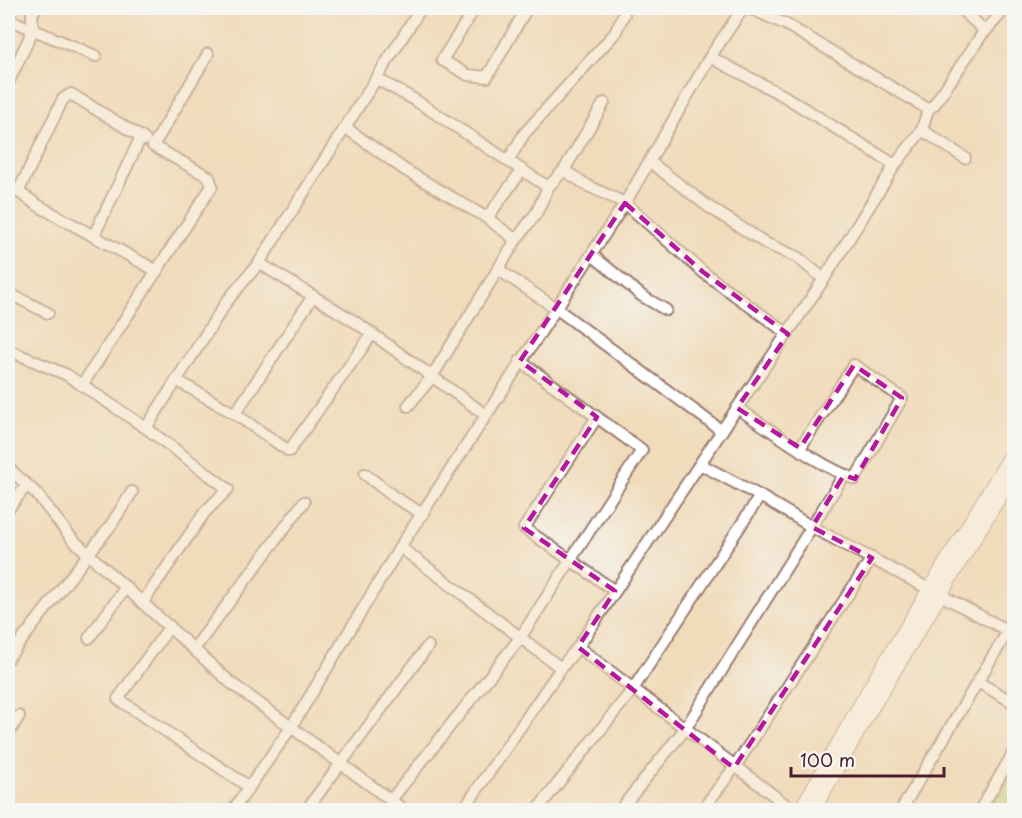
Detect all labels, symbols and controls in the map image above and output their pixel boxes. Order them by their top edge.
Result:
scale bar [791,740,944,778]
text: 100 m [800,746,855,773]

